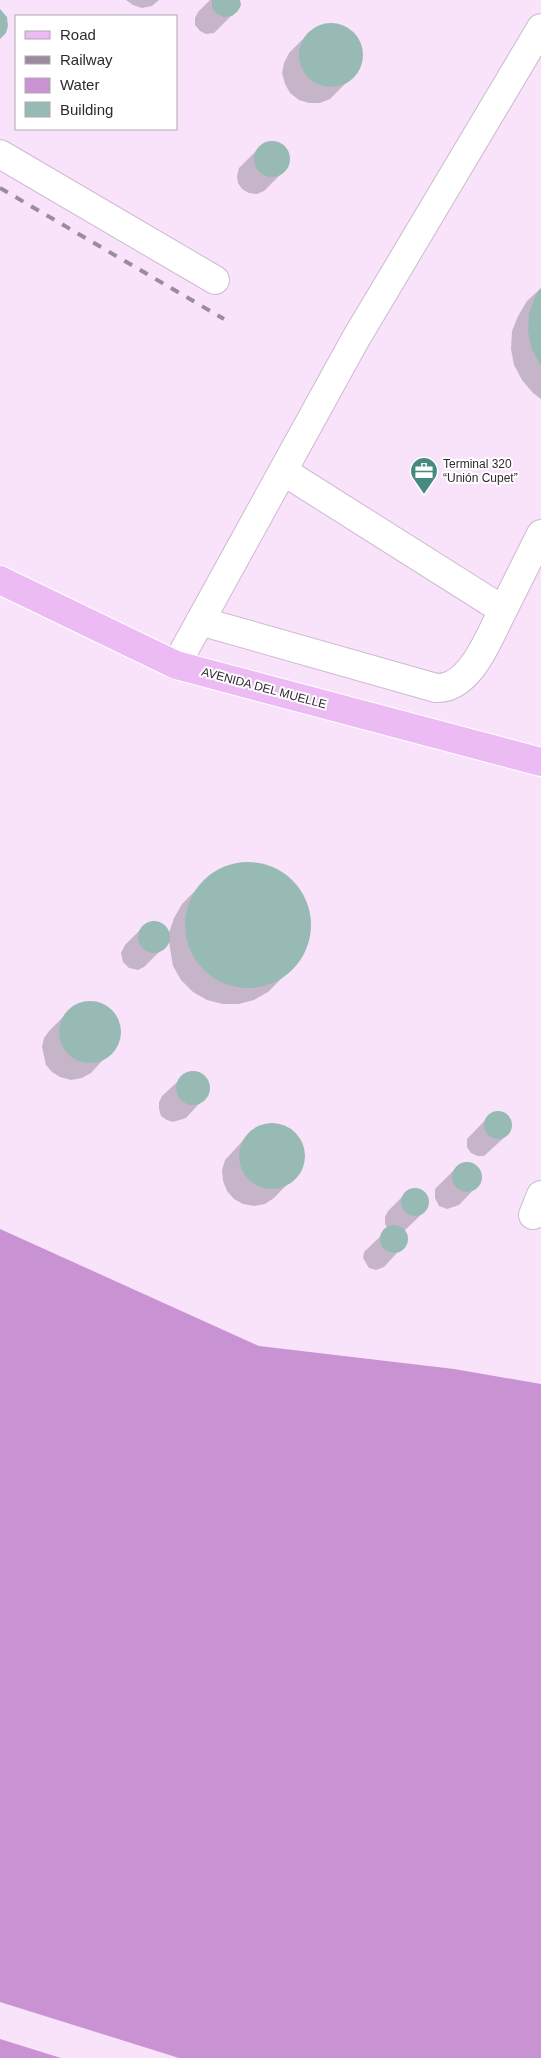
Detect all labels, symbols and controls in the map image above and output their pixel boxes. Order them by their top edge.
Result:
legend [15,15,178,130]
text: Road [60,26,96,43]
text: Railway [60,51,113,68]
text: Water [60,76,99,93]
text: Building [60,101,113,118]
office icon: Terminal 320 “Unión Cupet” [409,456,439,495]
place label: Terminal 320 “Unión Cupet” [443,457,518,485]
street label: AVENIDA DEL MUELLE [200,665,328,711]

